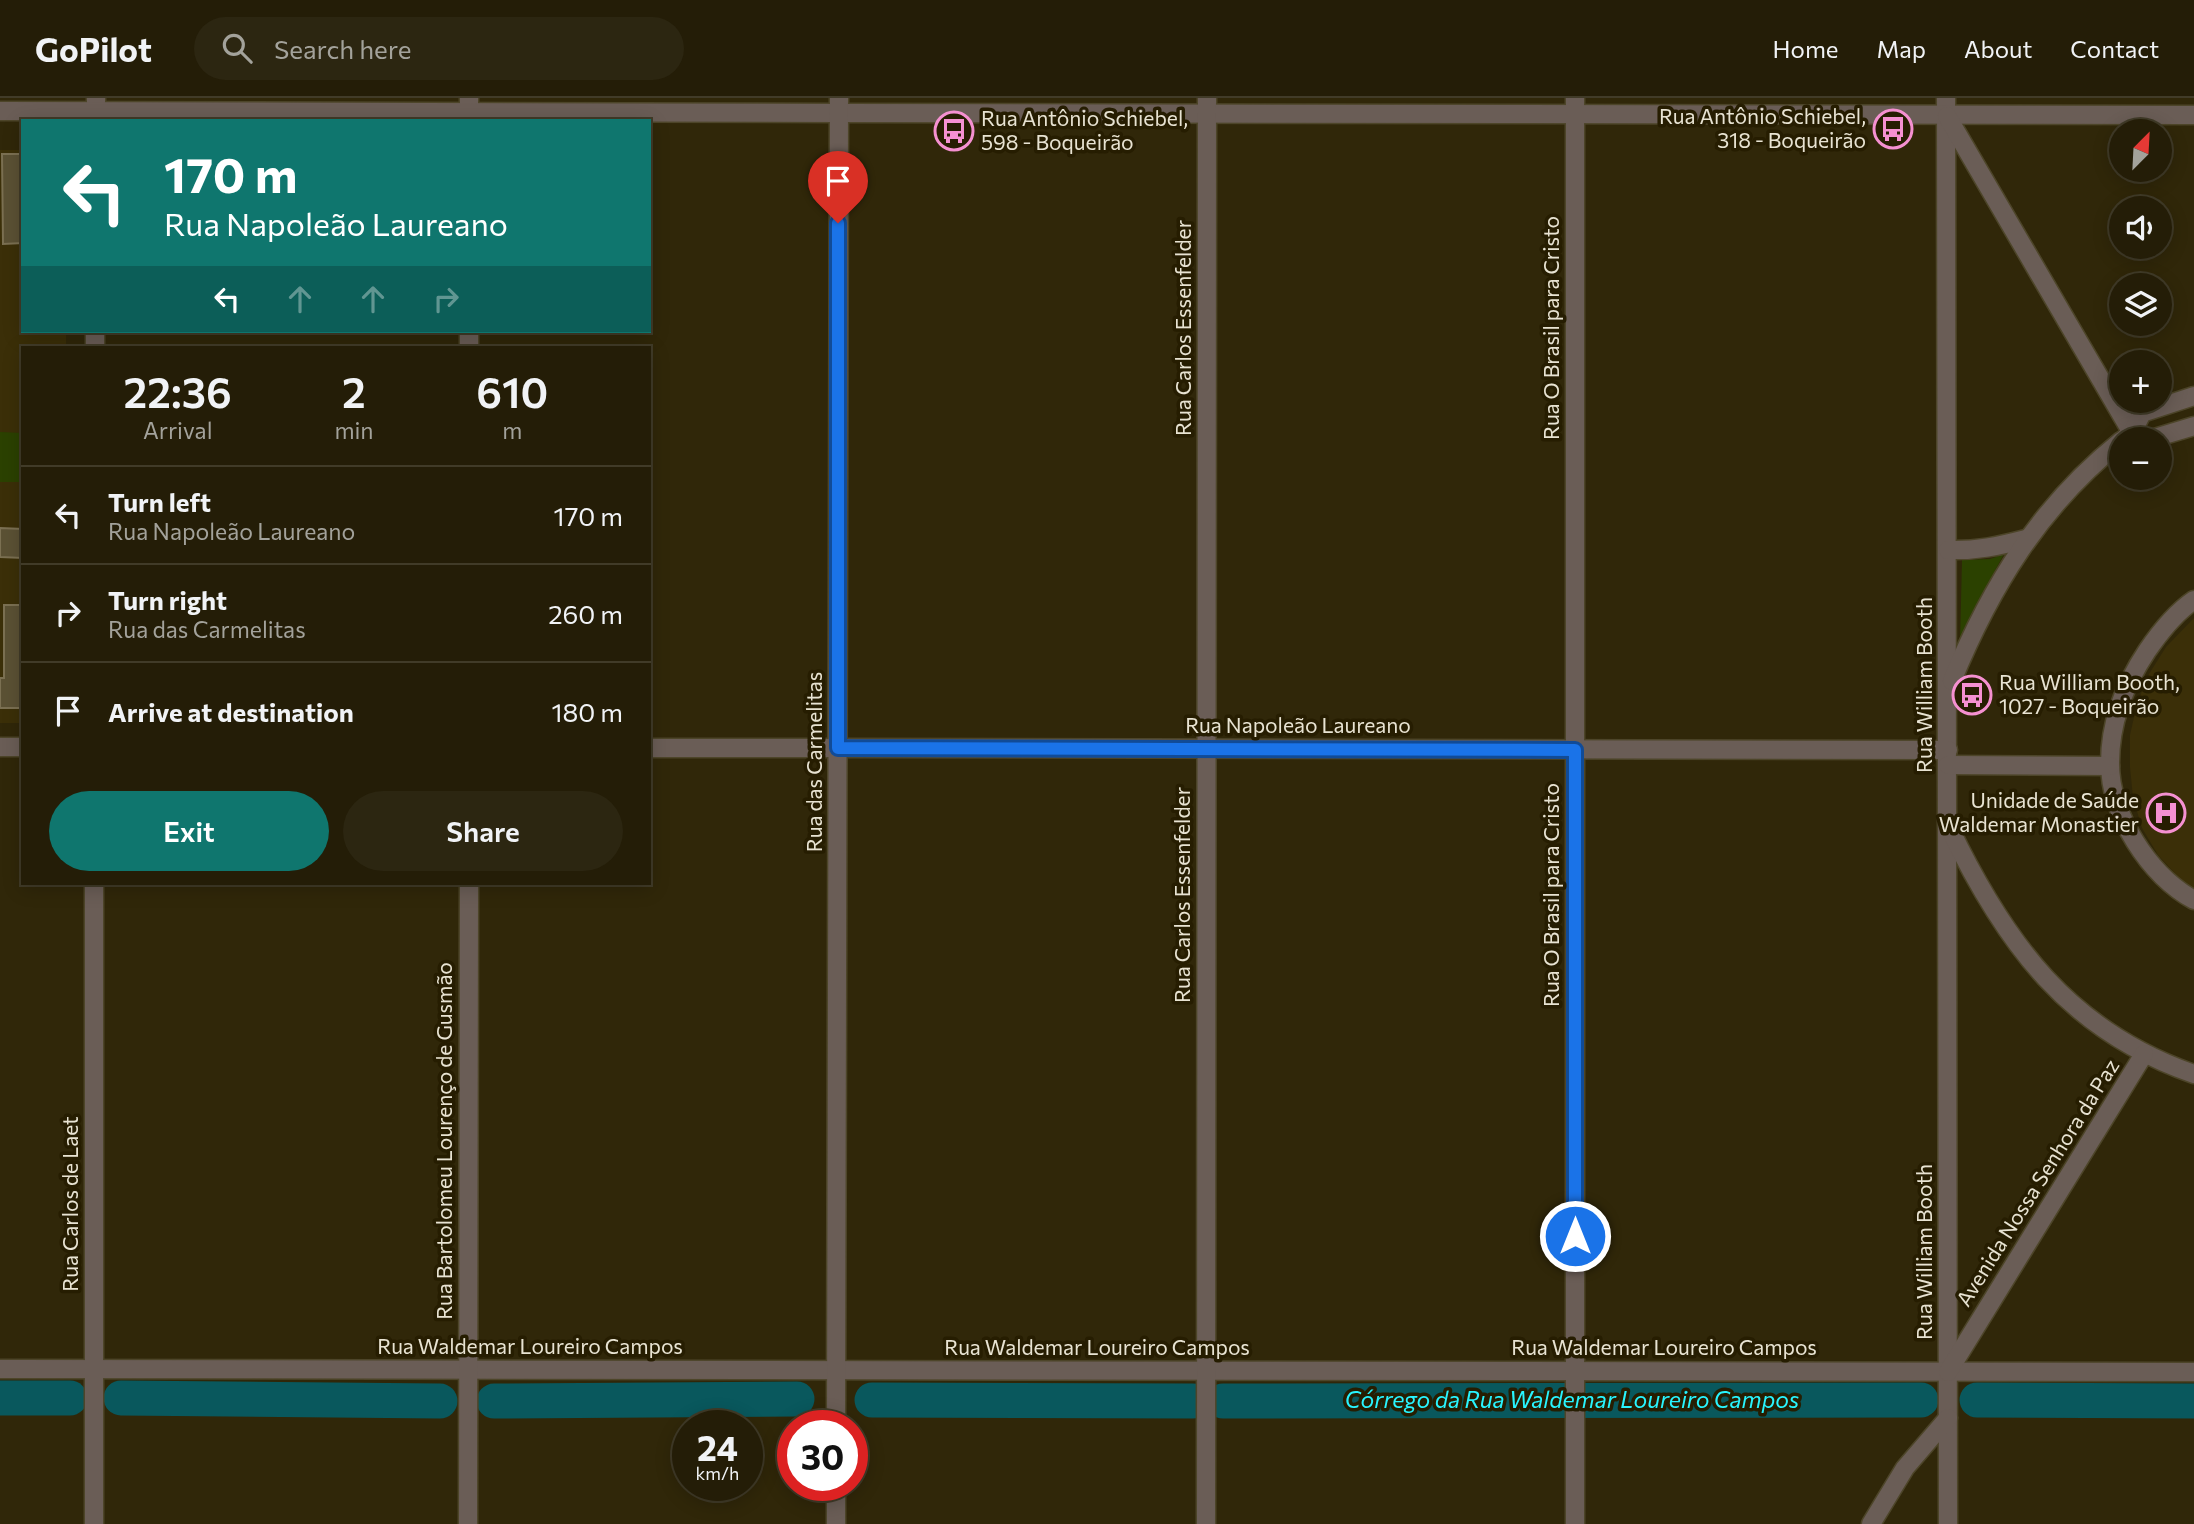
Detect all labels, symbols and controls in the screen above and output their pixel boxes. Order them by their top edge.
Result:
search box [194,17,684,80]
text: GoPilot [35,28,152,69]
icon: search [218,29,256,67]
text: Search here [274,33,411,64]
text: Home [1773,34,1839,63]
text: Map [1877,34,1926,63]
text: About [1964,34,2032,63]
text: Contact [2070,34,2159,63]
place label: Rua Antônio Schiebel, 318 - Boqueirão [1659,103,1866,152]
place label: Rua Antônio Schiebel, 598 - Boqueirão [981,105,1188,154]
bus stop icon: Rua Antônio Schiebel, 318 - Boqueirão [1872,108,1914,150]
bus stop icon: Rua Antônio Schiebel, 598 - Boqueirão [933,110,975,152]
north arrow [2109,119,2172,182]
map controls [2109,119,2172,490]
text: 170 m [164,143,297,203]
icon: left [49,147,140,238]
pin [808,151,868,223]
icon: arrive [819,162,857,200]
button: sound [2109,196,2172,259]
text: Rua Napoleão Laureano [164,203,508,243]
street label: Rua O Brasil para Cristo [1538,216,1563,440]
street label: Rua Carlos Essenfelder [1170,220,1195,436]
button: layers [2109,273,2172,336]
icon: left [208,280,246,318]
icon: ahead [281,280,319,318]
icon: ahead [354,280,392,318]
icon: right [427,280,465,318]
button: + [2109,350,2172,413]
text: 22:36 [124,365,232,417]
text: 2 [342,365,366,417]
text: 610 [476,365,548,417]
text: Arrival [143,416,212,444]
text: min [334,416,374,444]
text: m [502,416,522,444]
button: − [2109,427,2172,490]
text: Turn left [108,486,211,517]
icon: left [49,496,87,534]
text: 170 m [554,500,623,531]
text: Rua Napoleão Laureano [108,517,355,545]
text: Turn right [108,584,227,615]
icon: right [49,594,87,632]
street label: Rua William Booth [1911,597,1936,773]
text: 260 m [548,598,623,629]
text: Rua das Carmelitas [108,615,306,643]
place label: Rua William Booth, 1027 - Boqueirão [1999,669,2180,718]
street label: Rua das Carmelitas [801,672,826,852]
bus stop icon: Rua William Booth, 1027 - Boqueirão [1951,674,1993,716]
icon: arrive [49,692,87,730]
text: Arrive at destination [108,696,354,727]
text: 180 m [551,696,623,727]
street label: Rua Napoleão Laureano [1185,712,1411,737]
street label: Rua O Brasil para Cristo [1538,783,1563,1007]
street label: Rua Carlos Essenfelder [1169,787,1194,1003]
place label: Unidade de Saúde Waldemar Monastier [1939,787,2139,836]
button: Exit [49,791,329,871]
button: Share [343,791,623,871]
hospital icon: Unidade de Saúde Waldemar Monastier [2145,792,2187,834]
street label: Rua Bartolomeu Lourenço de Gusmão [431,962,456,1320]
street label: Avenida Nossa Senhora da Paz [1950,1054,2123,1310]
street label: Rua Carlos de Laet [57,1116,82,1292]
street label: Rua William Booth [1911,1164,1936,1340]
position arrow [1538,1199,1612,1273]
street label: Rua Waldemar Loureiro Campos [377,1333,683,1358]
street label: Rua Waldemar Loureiro Campos [944,1334,1250,1359]
street label: Rua Waldemar Loureiro Campos [1511,1334,1817,1359]
water label: Córrego da Rua Waldemar Loureiro Campos [1345,1385,1799,1413]
speed limit sign: 30 [777,1410,868,1501]
text: 24 [697,1425,738,1468]
text: km/h [696,1462,739,1484]

